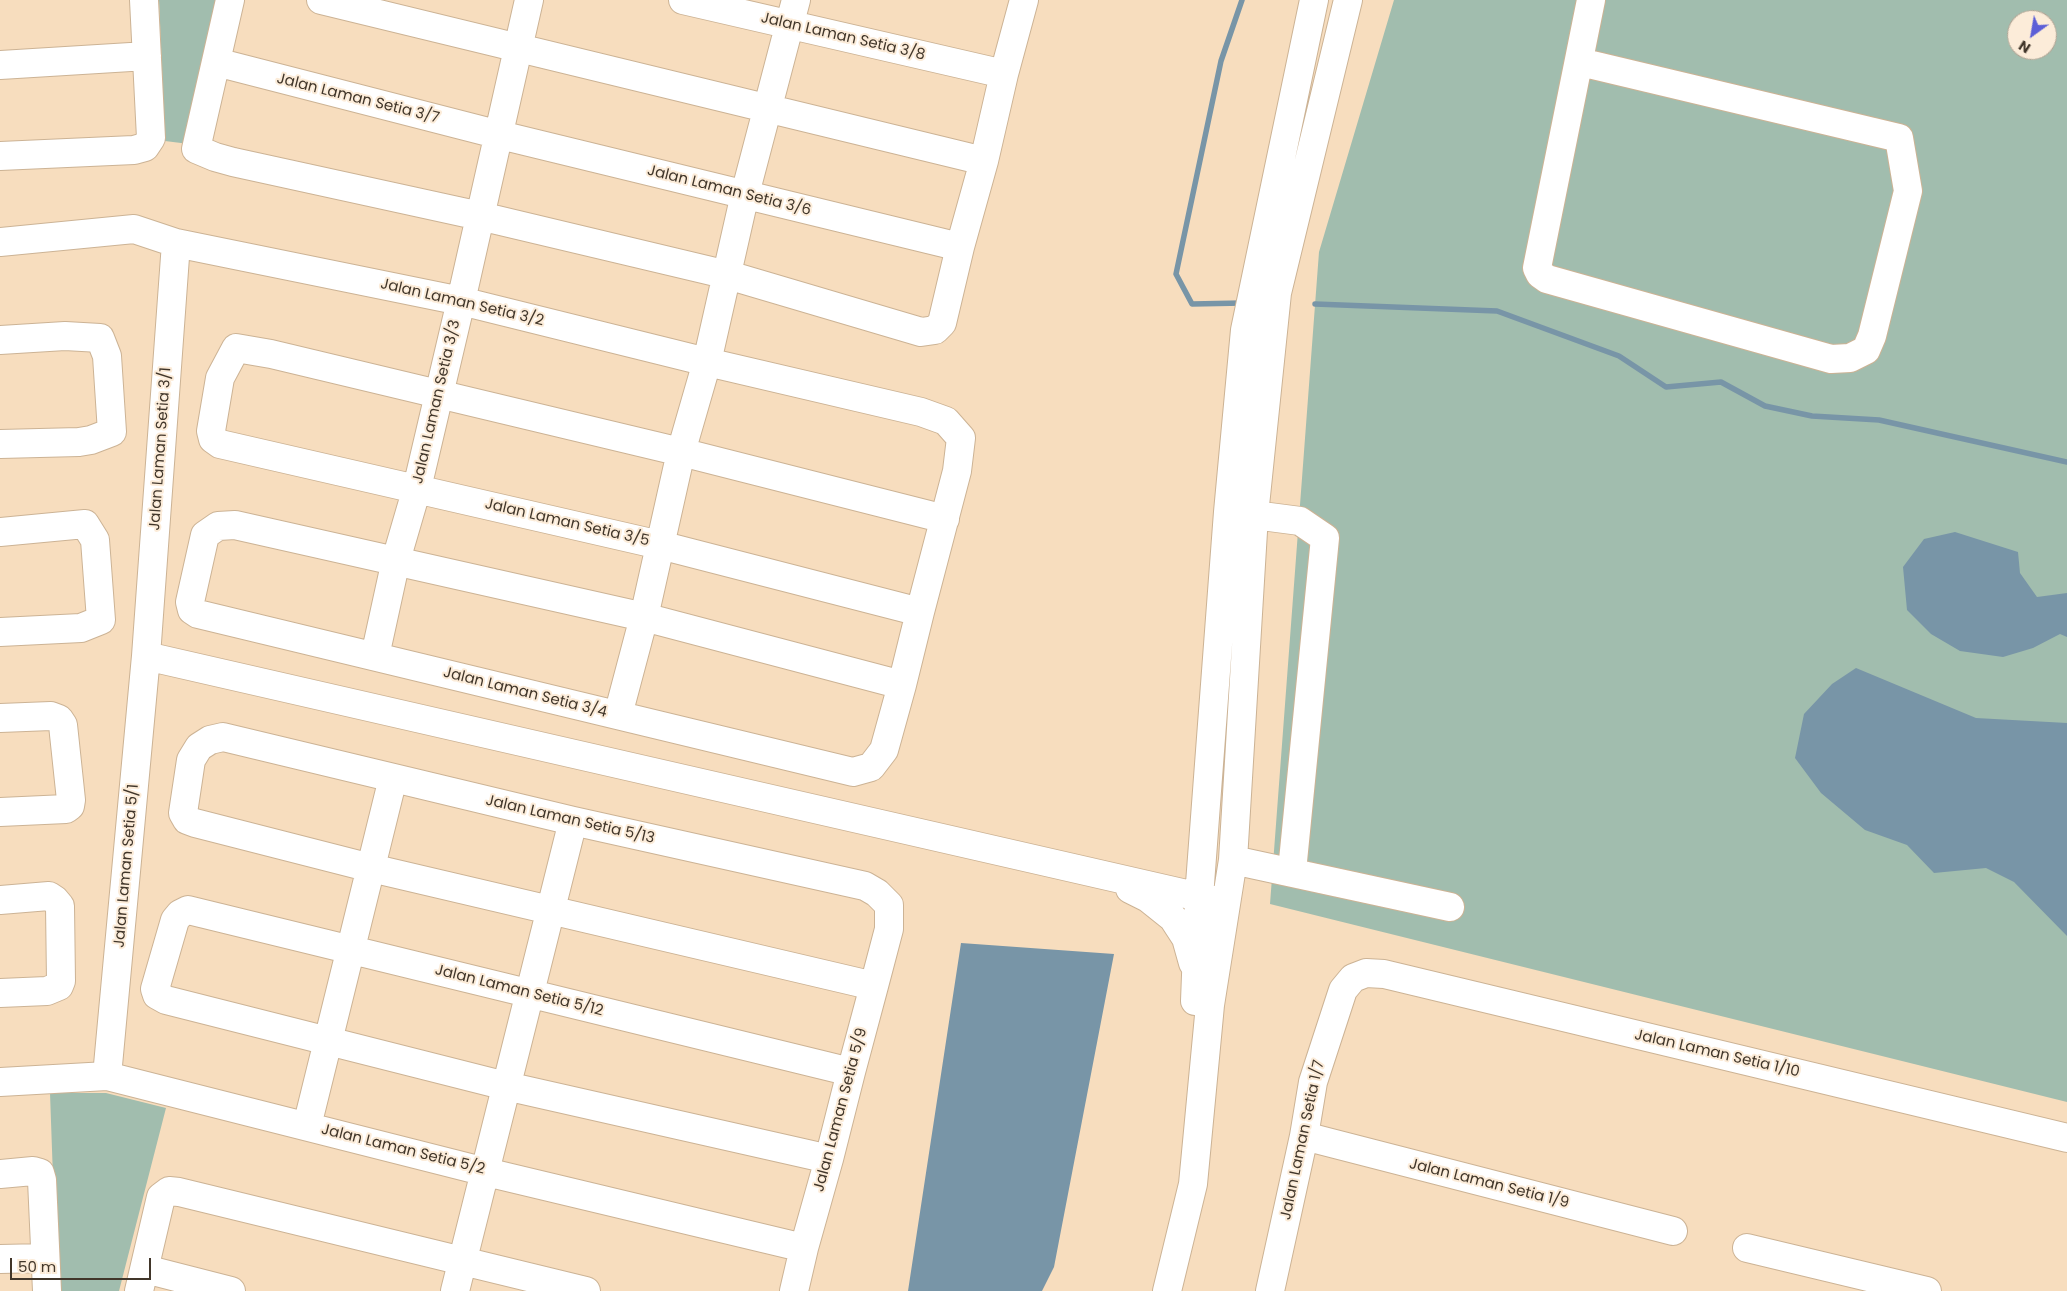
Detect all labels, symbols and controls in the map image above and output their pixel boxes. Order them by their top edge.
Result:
street label: Jalan Laman Setia 3/8 [759,9,927,65]
north arrow [2007,10,2057,60]
text: N [2015,36,2034,58]
street label: Jalan Laman Setia 3/7 [275,70,441,128]
street label: Jalan Laman Setia 3/6 [645,162,813,220]
street label: Jalan Laman Setia 3/2 [378,275,546,331]
street label: Jalan Laman Setia 3/3 [409,318,465,486]
street label: Jalan Laman Setia 3/1 [146,367,176,531]
street label: Jalan Laman Setia 3/5 [483,495,651,551]
street label: Jalan Laman Setia 3/4 [441,664,609,722]
street label: Jalan Laman Setia 5/1 [111,783,143,949]
street label: Jalan Laman Setia 5/13 [484,792,656,848]
street label: Jalan Laman Setia 5/12 [433,961,605,1021]
street label: Jalan Laman Setia 5/9 [810,1026,872,1194]
street label: Jalan Laman Setia 1/10 [1633,1026,1801,1082]
street label: Jalan Laman Setia 1/7 [1277,1058,1329,1222]
street label: Jalan Laman Setia 5/2 [319,1121,487,1179]
street label: Jalan Laman Setia 1/9 [1407,1155,1571,1213]
scale bar [12,1248,154,1280]
text: 50 m [18,1256,56,1277]

